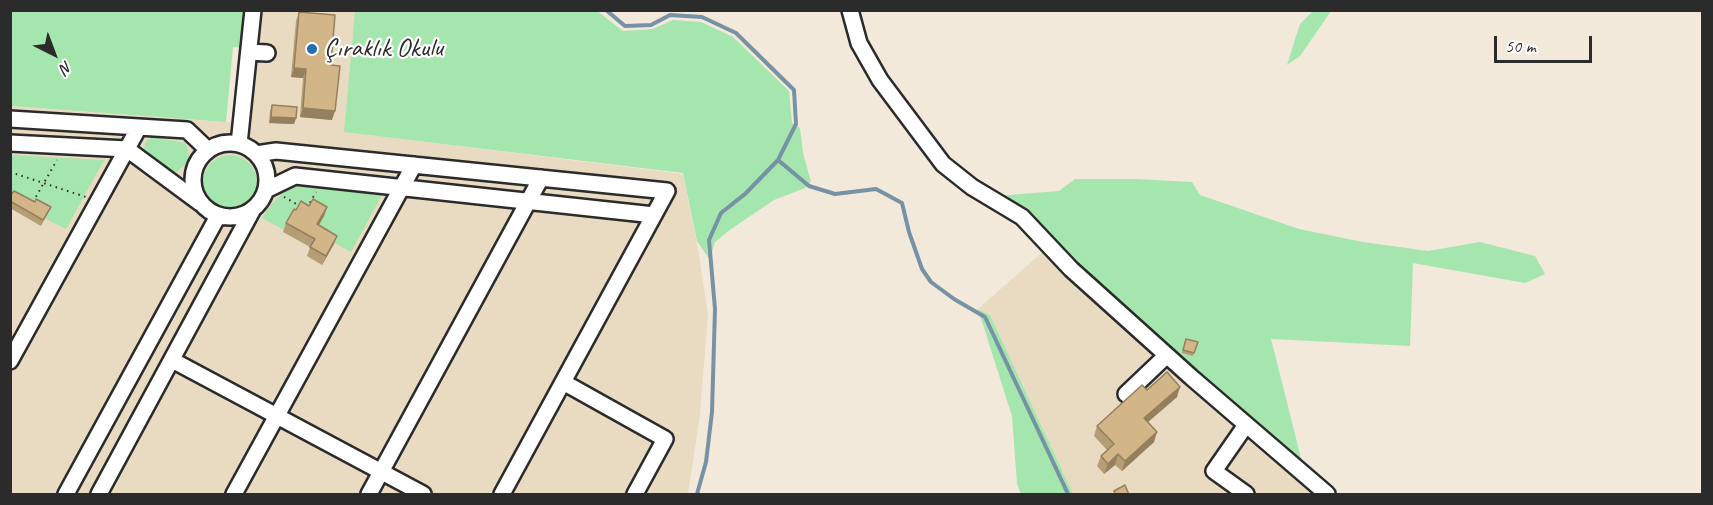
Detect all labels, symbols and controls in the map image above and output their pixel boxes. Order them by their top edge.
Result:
north arrow [24,24,84,84]
scale bar [1497,24,1594,62]
place label: Çıraklık Okulu [324,33,443,65]
text: 50 m [1505,35,1536,57]
marker: Çıraklık Okulu [305,42,319,56]
text: N [56,57,76,78]

